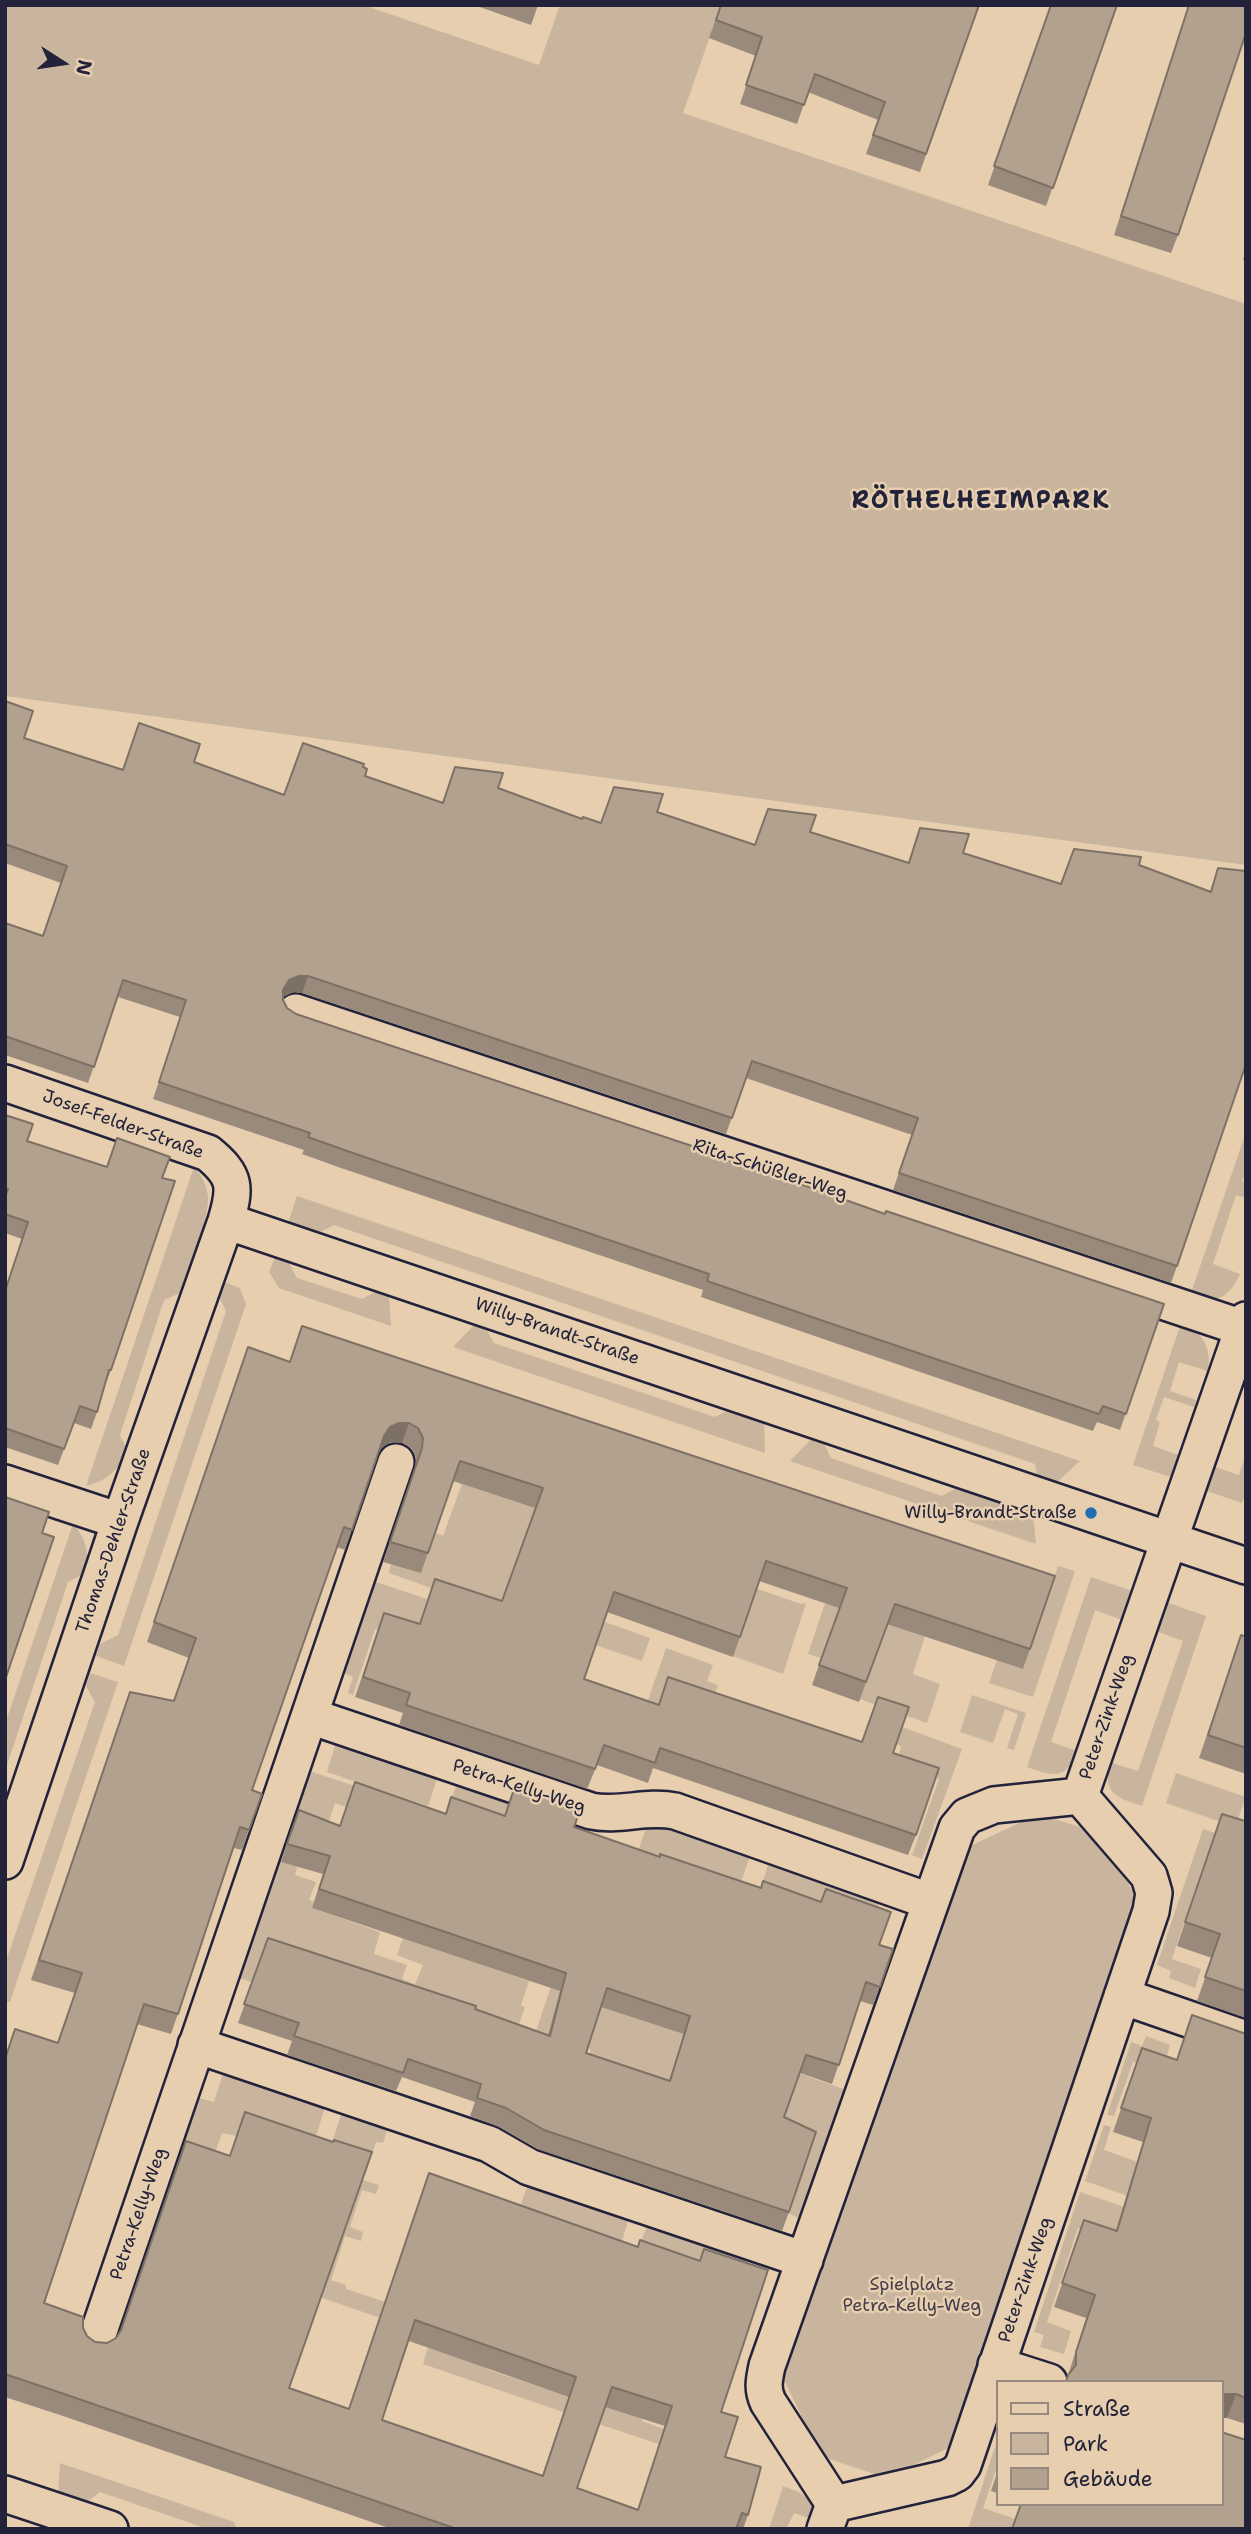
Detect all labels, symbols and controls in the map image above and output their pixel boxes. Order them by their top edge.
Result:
north arrow [28,28,98,98]
text: N [70,58,98,77]
district label: RÖTHELHEIMPARK [853,488,1109,516]
street label: Josef-Felder-Straße [39,1086,207,1164]
street label: Rita-Schüßler-Weg [690,1135,850,1205]
street label: Willy-Brandt-Straße [472,1294,642,1370]
street label: Thomas-Dehler-Straße [72,1446,156,1636]
place label: Willy-Brandt-Straße [904,1502,1077,1524]
marker: Willy-Brandt-Straße [1083,1505,1099,1521]
street label: Peter-Zink-Weg [1075,1651,1139,1783]
street label: Petra-Kelly-Weg [450,1755,588,1819]
street label: Petra-Kelly-Weg [106,2145,172,2283]
street label: Peter-Zink-Weg [994,2214,1058,2346]
park label: Spielplatz Petra-Kelly-Weg [843,2274,981,2316]
legend [996,2380,1223,2506]
text: Straße [1063,2395,1131,2423]
text: Park [1063,2430,1108,2458]
text: Gebäude [1063,2465,1153,2493]

